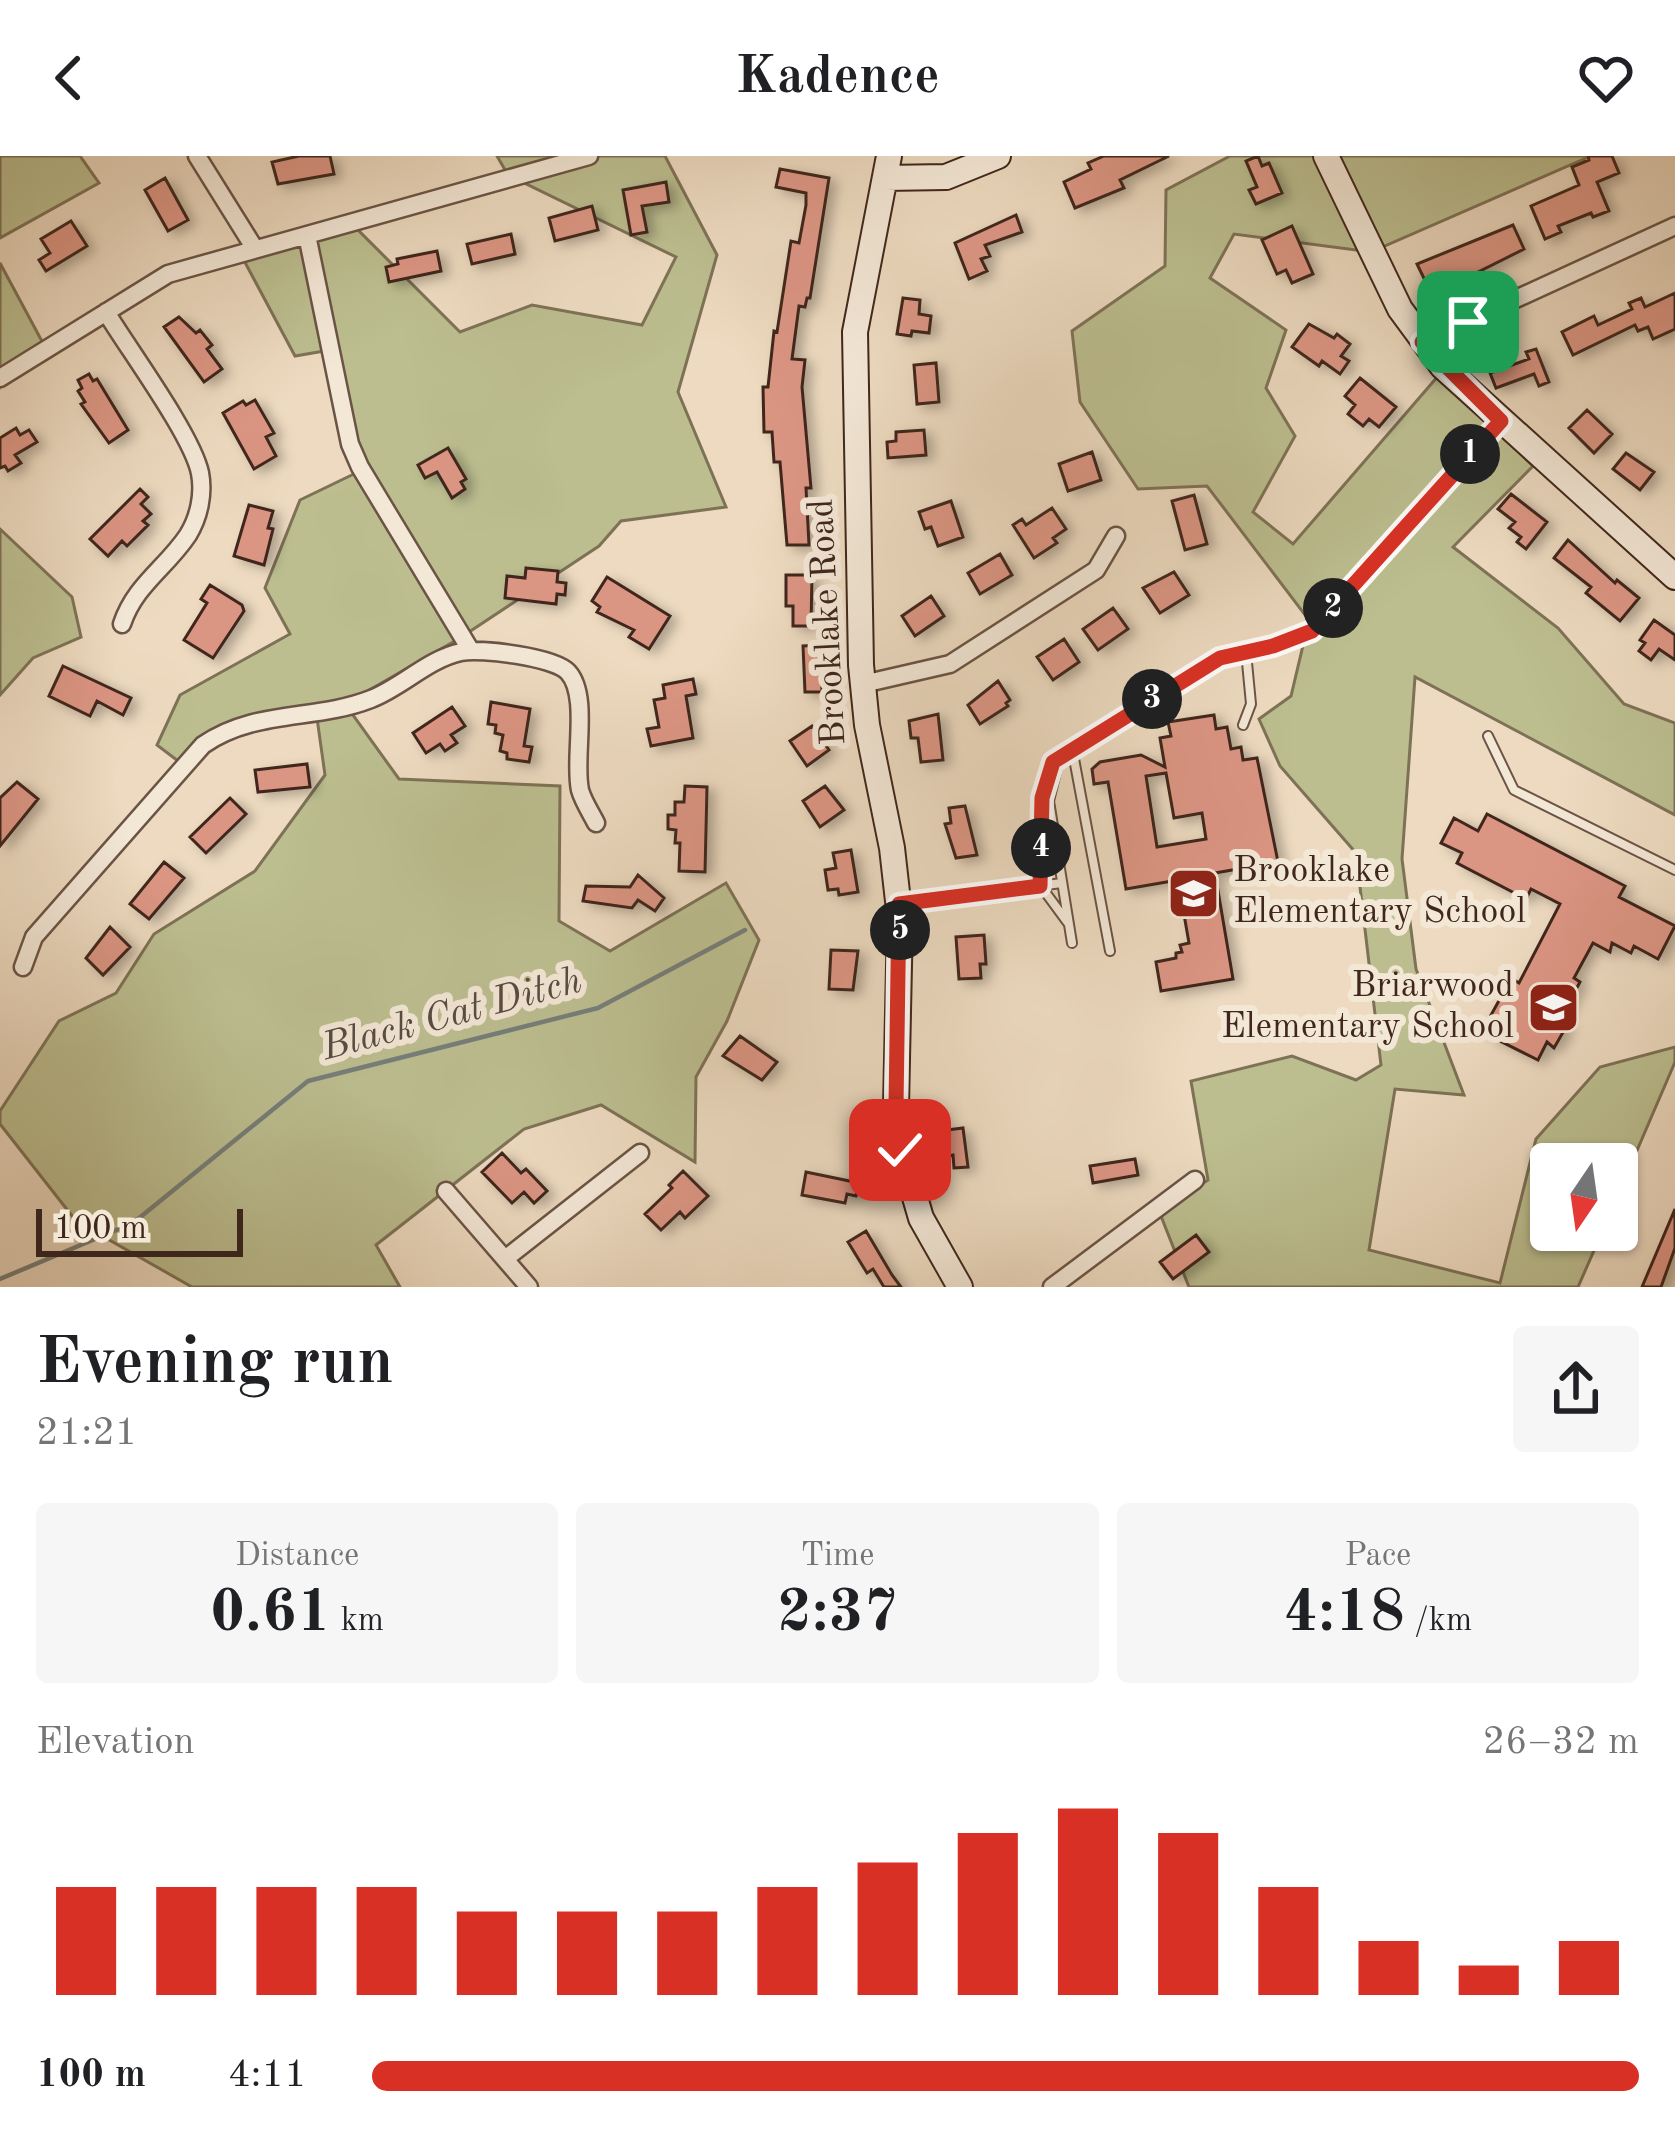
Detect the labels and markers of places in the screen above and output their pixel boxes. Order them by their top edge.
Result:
pin [1417,271,1519,373]
pin: 1 [1440,424,1500,484]
pin: 2 [1303,578,1363,638]
pin: 3 [1122,669,1182,729]
pin: 4 [1011,818,1071,878]
place label: Brooklake Elementary School [1233,854,1526,931]
school or university icon: Brooklake Elementary School [1166,865,1222,921]
pin: 5 [870,900,930,960]
place label: Briarwood Elementary School [1221,969,1514,1046]
school or university icon: Briarwood Elementary School [1525,980,1581,1036]
pin [849,1099,951,1201]

